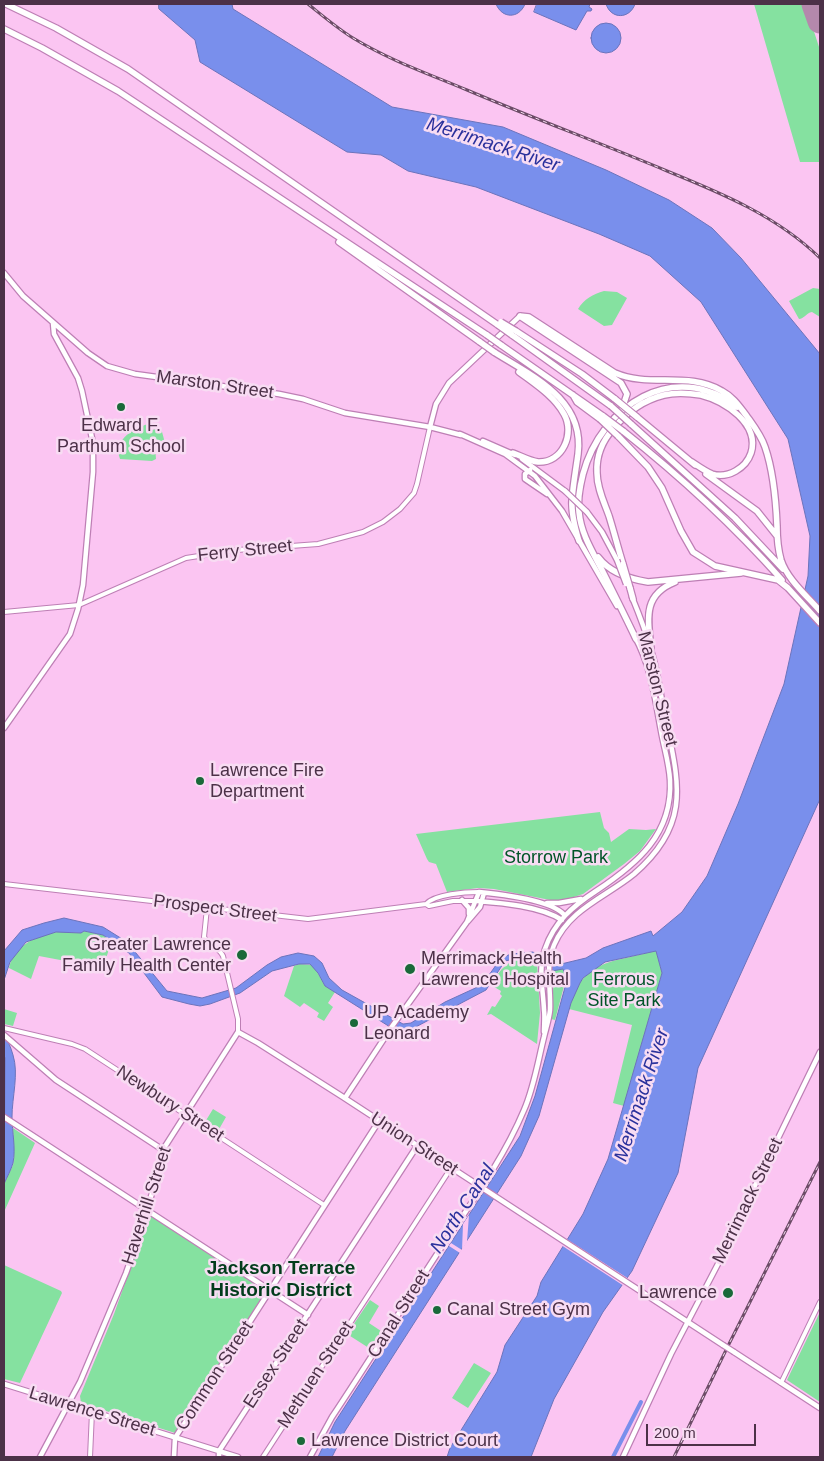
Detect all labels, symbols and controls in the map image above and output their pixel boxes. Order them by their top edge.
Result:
water label: Merrimack River [424,113,562,177]
street label: Marston Street [155,366,275,404]
marker: Edward F. Parthum School [115,401,127,413]
place label: Edward F. Parthum School [57,415,185,458]
street label: Ferry Street [197,535,293,567]
street label: Marston Street [632,629,682,749]
place label: Lawrence Fire Department [210,760,324,802]
marker: Lawrence Fire Department [194,775,206,787]
park label: Storrow Park [504,847,608,869]
street label: Prospect Street [152,891,278,927]
place label: Greater Lawrence Family Health Center [62,934,231,976]
marker: Greater Lawrence Family Health Center [235,948,249,962]
place label: Merrimack Health Lawrence Hospital [421,948,569,991]
marker: Merrimack Health Lawrence Hospital [403,962,417,976]
park label: Ferrous Site Park [587,969,661,1012]
place label: UP Academy Leonard [364,1002,469,1044]
marker: UP Academy Leonard [348,1017,360,1029]
water label: Merrimack River [610,1026,674,1164]
street label: Newbury Street [112,1061,228,1147]
street label: Union Street [366,1108,462,1180]
street label: Merrimack Street [708,1135,788,1267]
street label: Haverhill Street [118,1144,176,1268]
water label: North Canal [426,1160,500,1258]
district label: Jackson Terrace Historic District [207,1258,355,1302]
street label: Canal Street [363,1266,435,1362]
place label: Lawrence [639,1282,717,1304]
marker: Lawrence [721,1286,735,1300]
place label: Canal Street Gym [447,1299,590,1321]
marker: Canal Street Gym [431,1304,443,1316]
street label: Essex Street [239,1315,313,1413]
street label: Common Street [172,1317,258,1435]
street label: Methuen Street [273,1318,359,1432]
street label: Lawrence Street [26,1383,158,1441]
scale bar [649,1414,759,1446]
text: 200 m [654,1424,696,1441]
place label: Lawrence District Court [311,1430,498,1452]
marker: Lawrence District Court [295,1435,307,1447]

